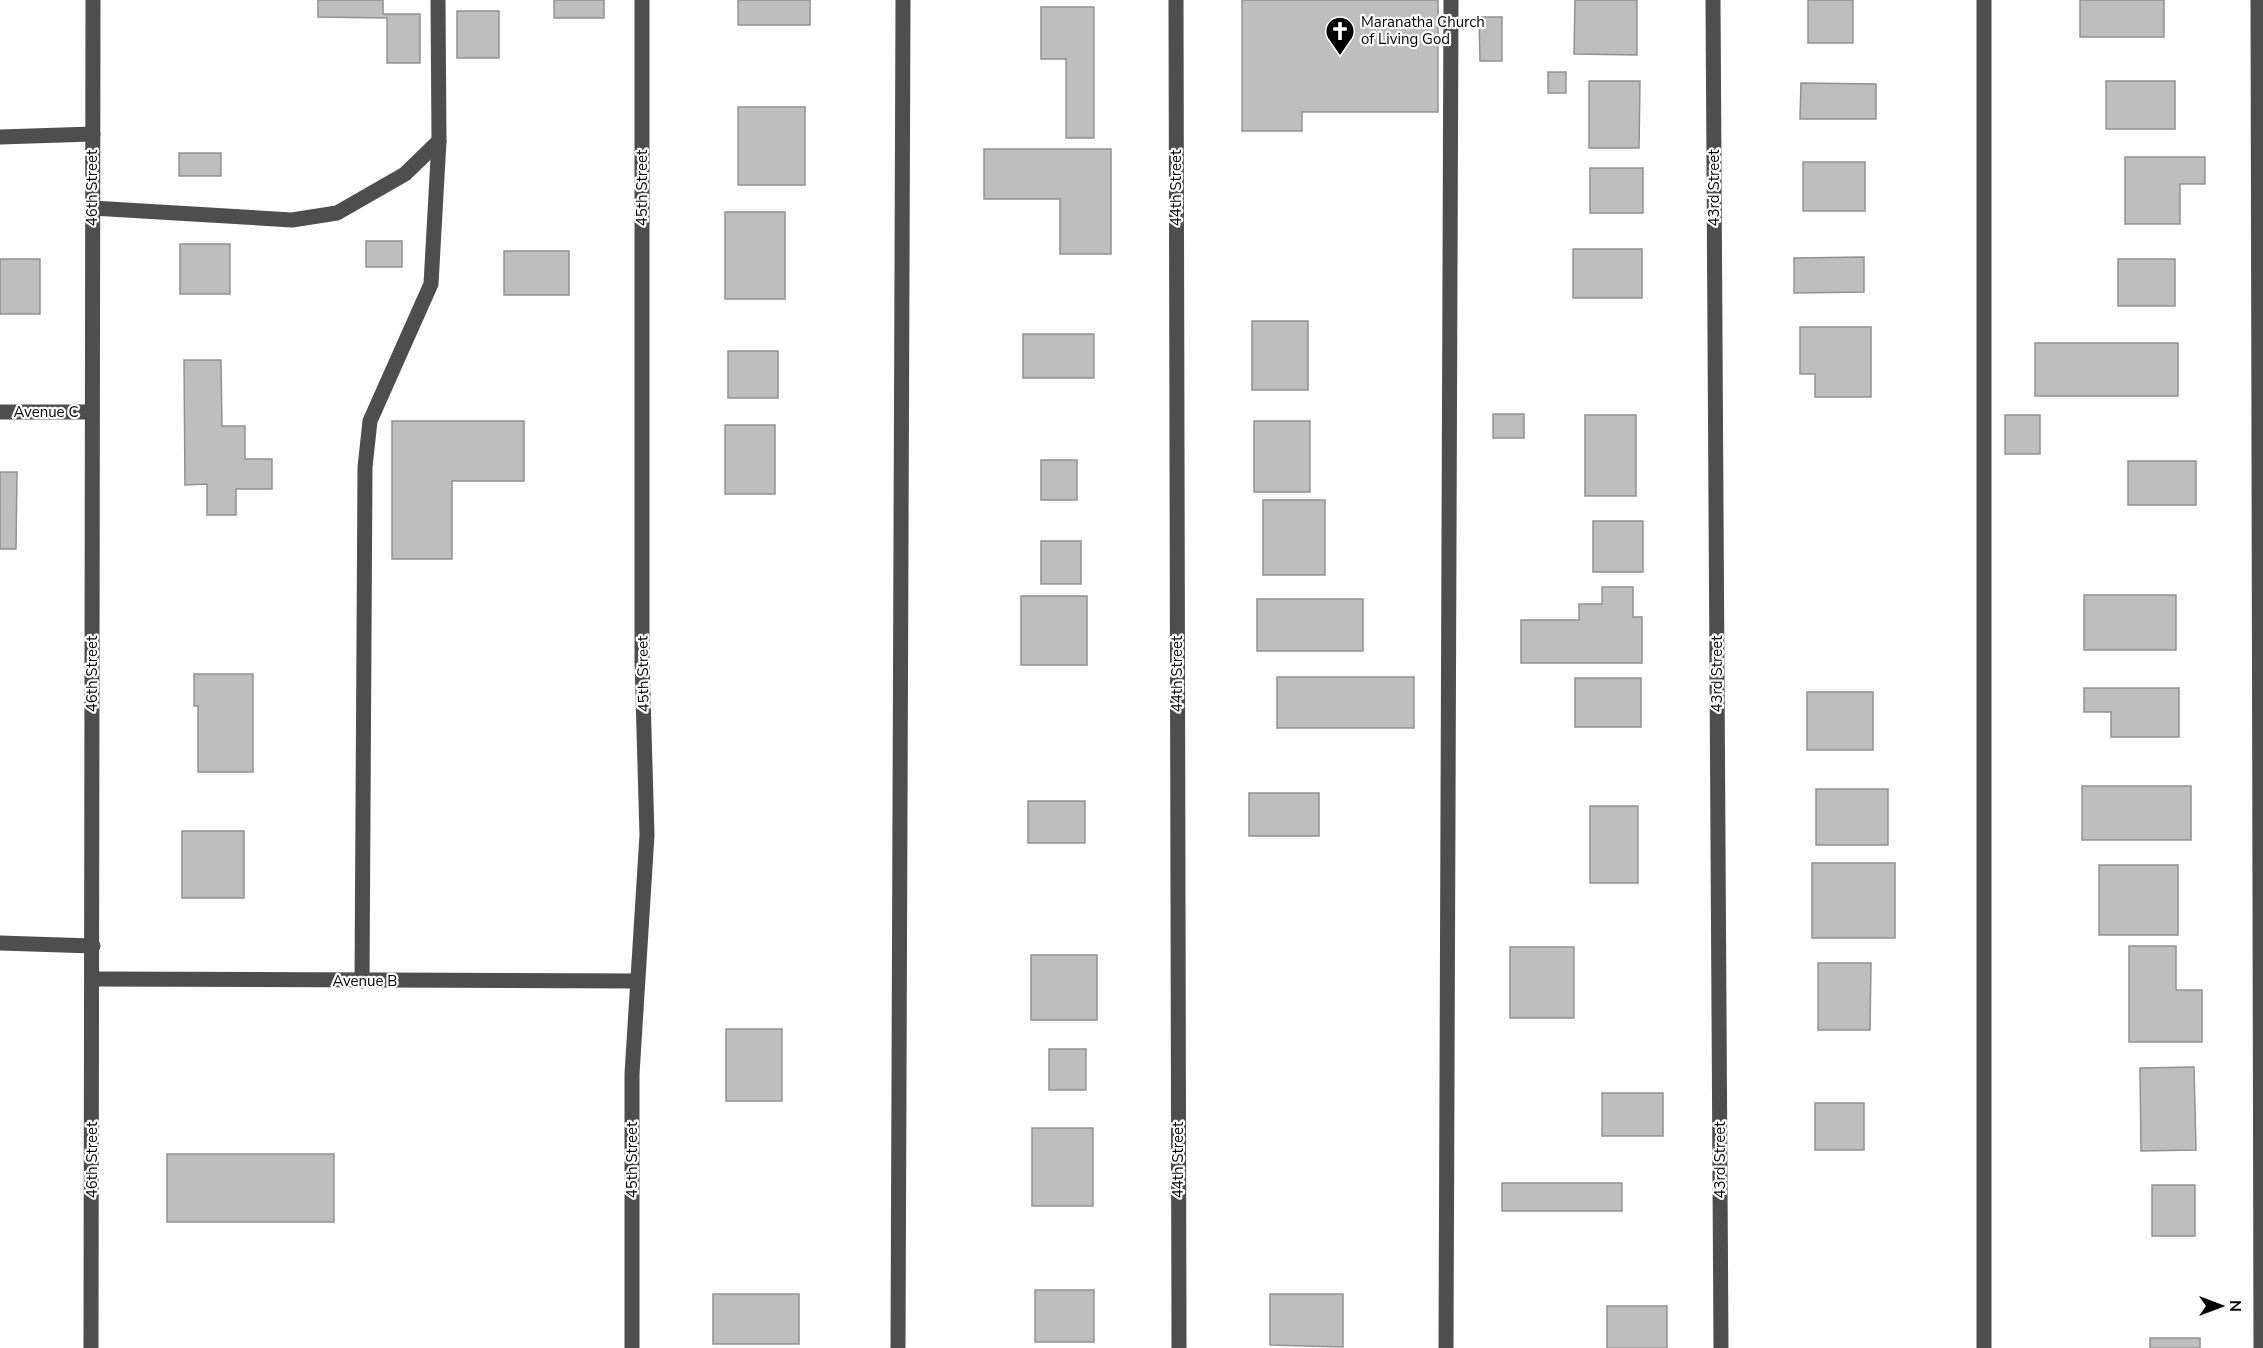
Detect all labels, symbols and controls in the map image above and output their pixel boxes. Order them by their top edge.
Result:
place label: Maranatha Church of Living God [1361,12,1485,49]
church icon: Maranatha Church of Living God [1324,15,1356,57]
street label: 46th Street [82,149,102,226]
street label: 45th Street [632,149,652,226]
street label: 44th Street [1166,149,1186,226]
street label: 43rd Street [1704,149,1724,226]
street label: Avenue C [14,402,79,422]
street label: 46th Street [82,635,102,712]
street label: 45th Street [632,635,654,712]
street label: 44th Street [1167,635,1187,712]
street label: 43rd Street [1707,635,1727,712]
street label: Avenue B [332,971,398,991]
street label: 46th Street [82,1121,102,1198]
street label: 45th Street [622,1121,642,1198]
street label: 44th Street [1168,1121,1188,1198]
street label: 43rd Street [1710,1121,1730,1198]
north arrow [2191,1276,2251,1336]
text: N [2224,1300,2246,1312]

